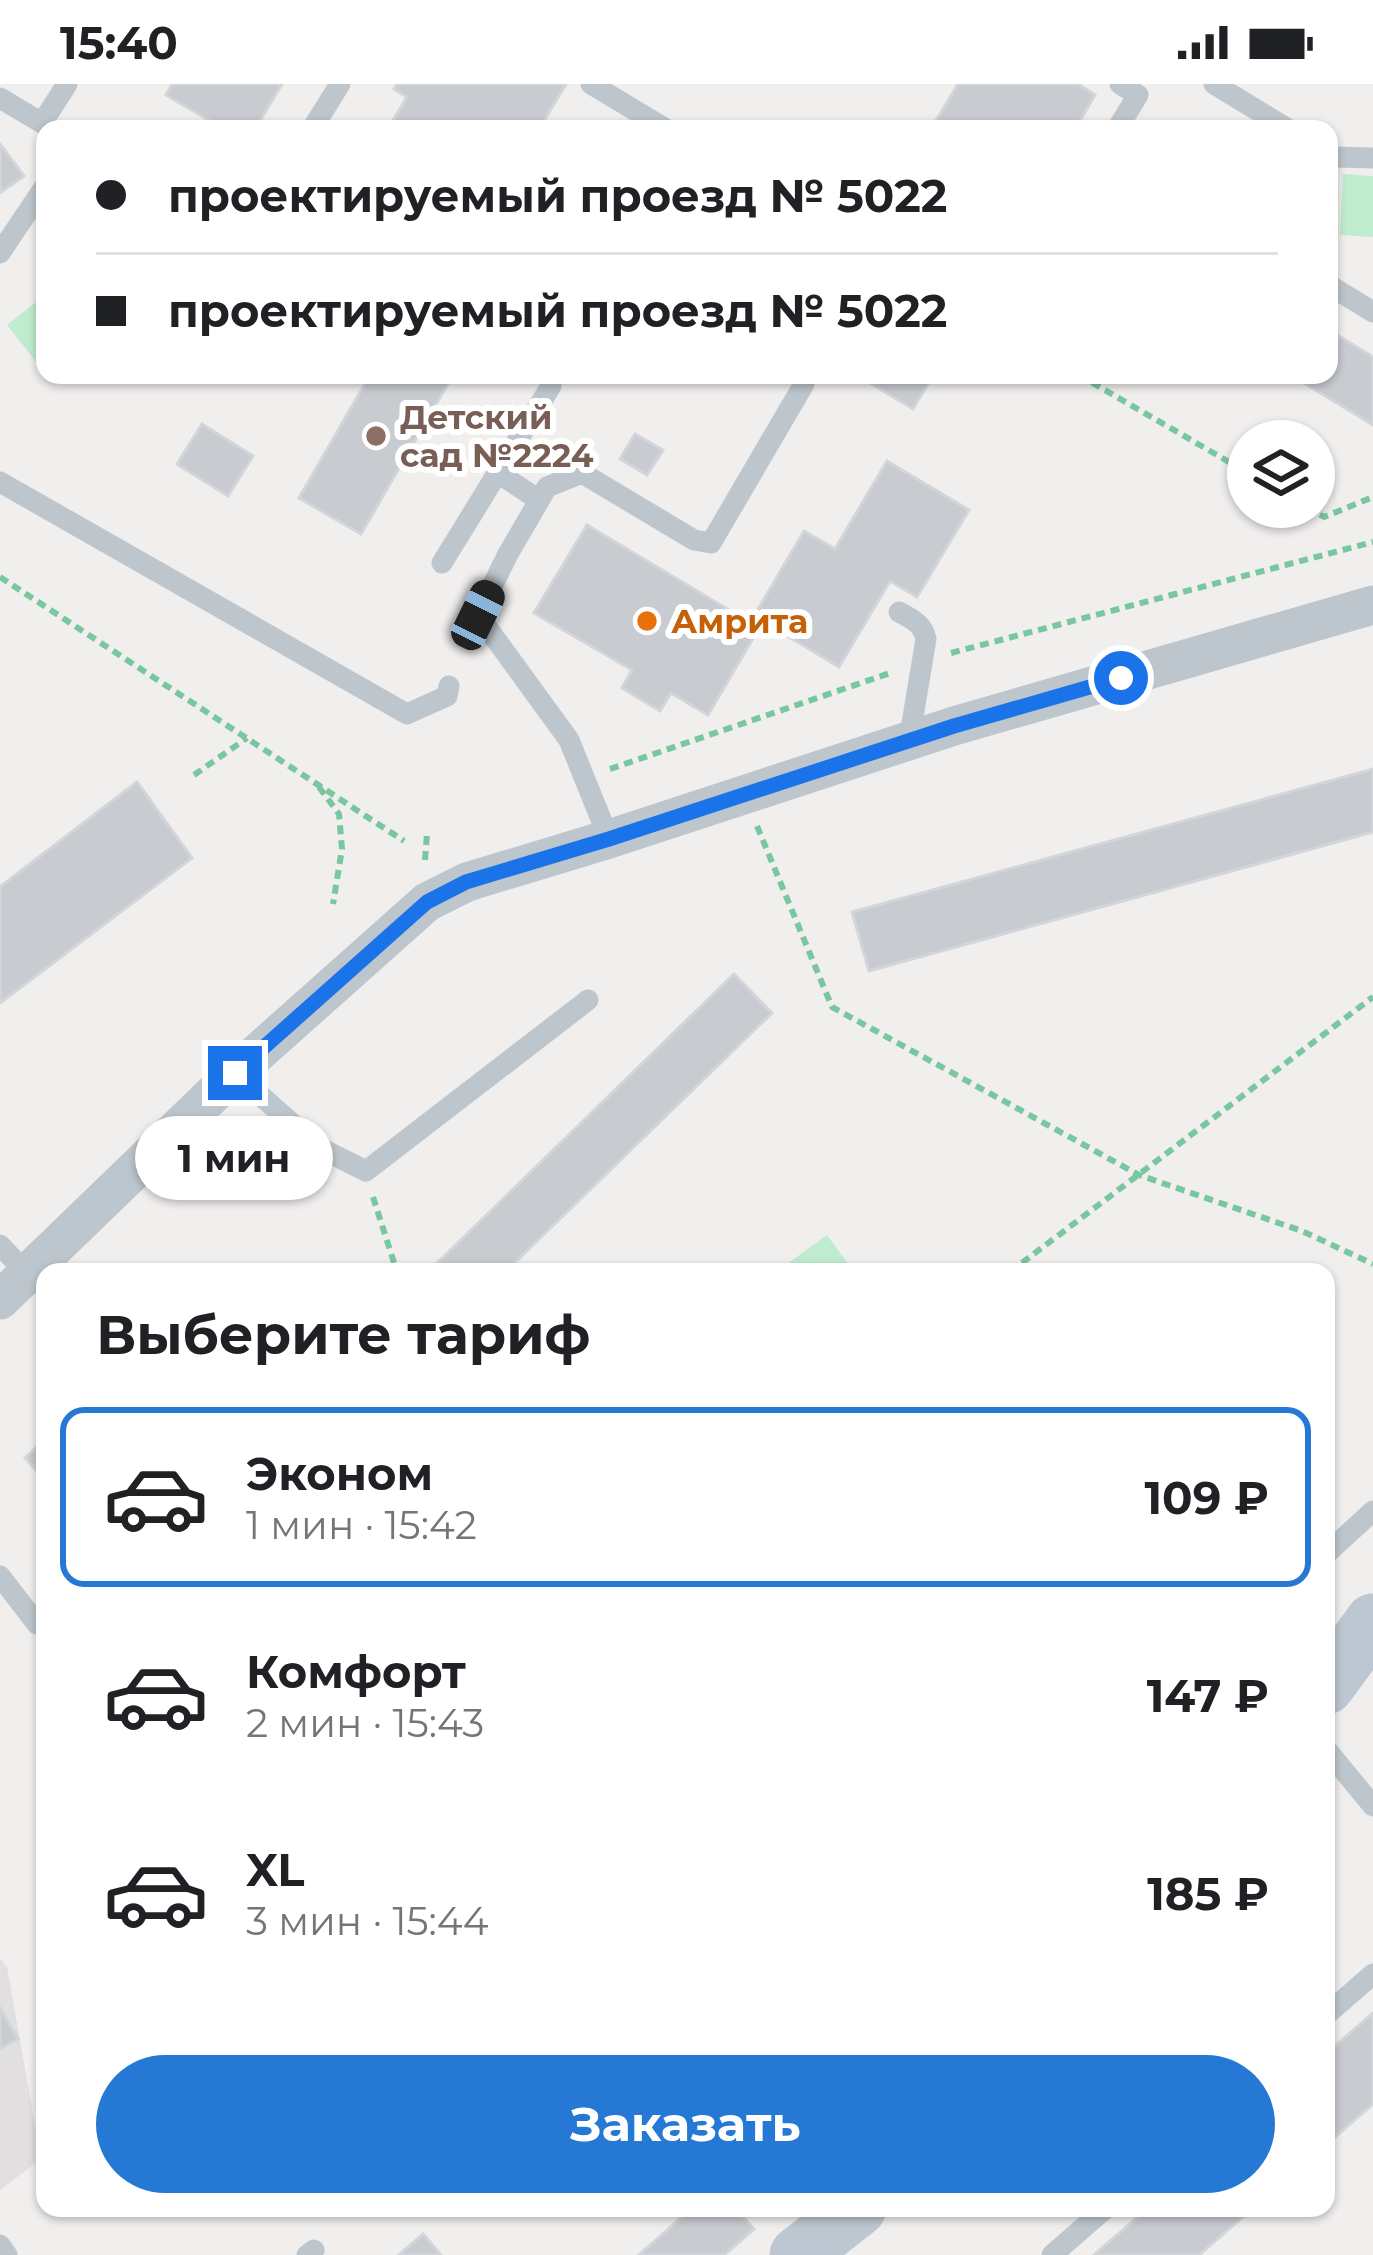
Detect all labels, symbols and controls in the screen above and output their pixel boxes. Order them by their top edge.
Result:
text: 15:40 [60,15,178,70]
text: проектируемый проезд № 5022 [168,168,947,223]
text: проектируемый проезд № 5022 [168,283,947,338]
place label: Детский сад №2224 [400,397,594,475]
map controls [1227,420,1335,528]
button: layers [1227,420,1335,528]
marker: Детский сад №2224 [363,423,389,449]
car [446,575,510,655]
place label: Амрита [671,601,808,641]
marker: Амрита [634,608,660,634]
route start [1094,651,1148,705]
route end [208,1046,262,1100]
callout: 1 мин [136,1115,334,1199]
text: 1 мин [178,1134,290,1182]
text: Выберите тариф [96,1302,590,1368]
icon: car [102,1443,210,1551]
text: Эконом [246,1446,433,1501]
text: 109 ₽ [1144,1470,1269,1525]
text: 1 мин · 15:42 [246,1501,477,1549]
icon: car [102,1641,210,1749]
text: Комфорт [246,1644,466,1699]
text: 147 ₽ [1147,1668,1269,1723]
text: 2 мин · 15:43 [246,1699,484,1747]
icon: car [102,1839,210,1947]
text: XL [246,1842,304,1897]
text: 185 ₽ [1147,1866,1269,1921]
text: 3 мин · 15:44 [246,1897,488,1945]
button: Заказать [96,2055,1275,2193]

